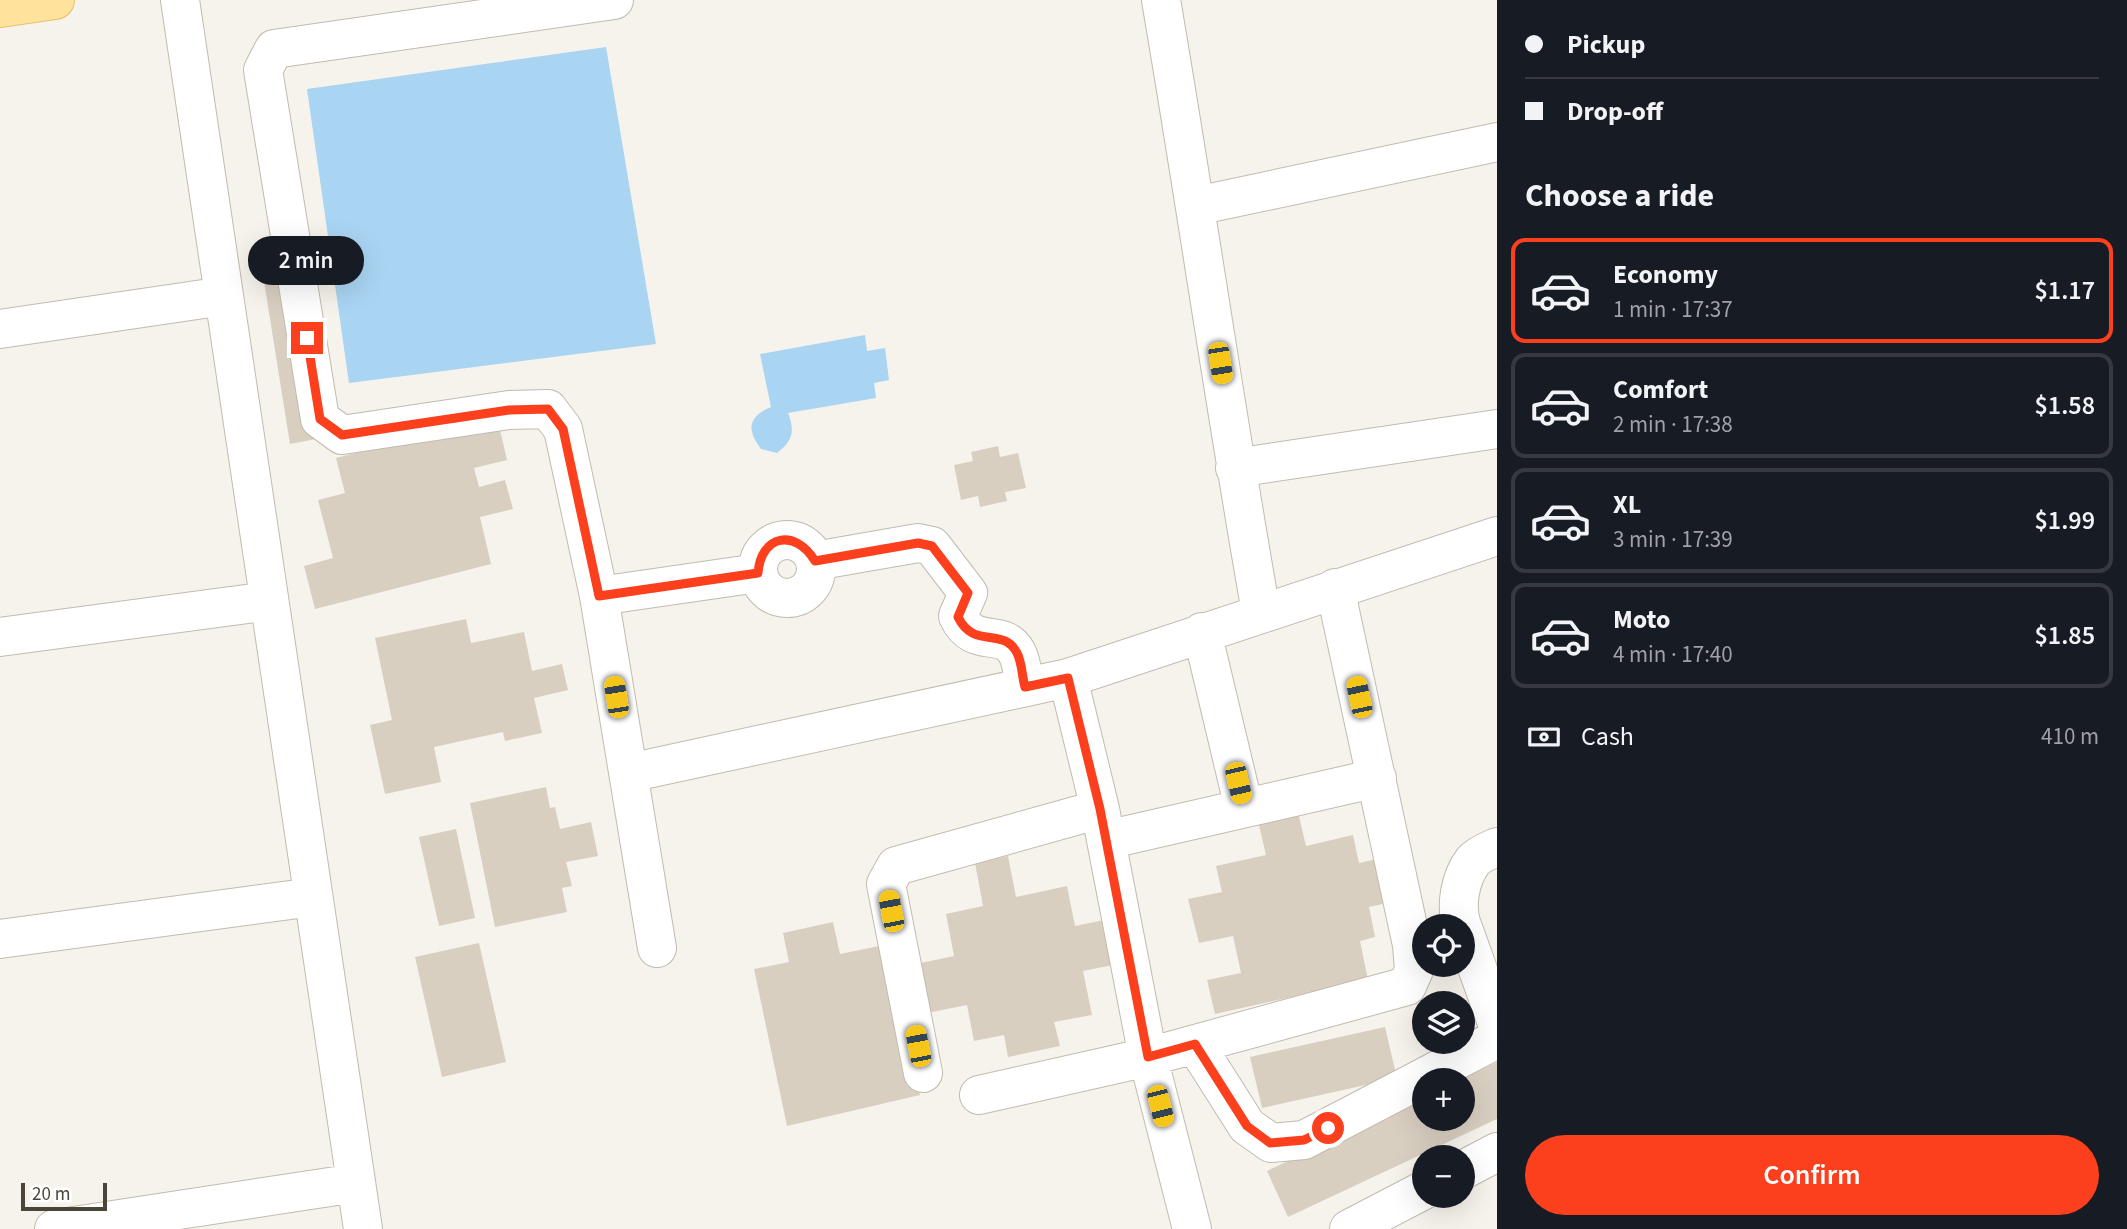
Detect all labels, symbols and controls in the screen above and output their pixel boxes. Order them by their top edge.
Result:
text: Pickup [1567,26,1645,63]
text: Drop-off [1567,93,1663,130]
text: Choose a ride [1525,173,1714,219]
callout: 2 min [249,236,365,286]
text: 2 min [279,244,333,277]
text: Economy [1613,256,1718,293]
icon: car [1529,259,1592,322]
text: $1.17 [2034,272,2095,309]
text: 1 min · 17:37 [1613,293,1733,326]
route end [291,322,323,354]
car [1207,341,1234,385]
text: Comfort [1613,371,1708,408]
icon: car [1529,374,1592,437]
text: $1.58 [2034,387,2095,424]
text: 2 min · 17:38 [1613,408,1733,441]
text: XL [1613,486,1641,523]
icon: car [1529,489,1592,552]
text: $1.99 [2034,502,2095,539]
text: 3 min · 17:39 [1613,523,1733,556]
text: Moto [1613,601,1670,638]
icon: car [1529,604,1592,667]
text: $1.85 [2034,617,2095,654]
text: 4 min · 17:40 [1613,638,1733,671]
car [1345,674,1374,720]
car [603,675,630,719]
icon: cash [1525,718,1563,756]
text: Cash [1581,718,1634,755]
text: 410 m [2041,720,2099,753]
car [1224,760,1253,806]
car [877,888,906,934]
map controls [1412,914,1475,1208]
button: locate [1412,914,1475,977]
button: layers [1412,991,1475,1054]
car [904,1023,933,1069]
button: + [1412,1068,1475,1131]
car [1145,1083,1176,1129]
route start [1312,1112,1344,1144]
button: Confirm [1525,1135,2099,1215]
button: − [1412,1145,1475,1208]
scale bar [21,1180,107,1212]
text: 20 m [32,1181,70,1208]

